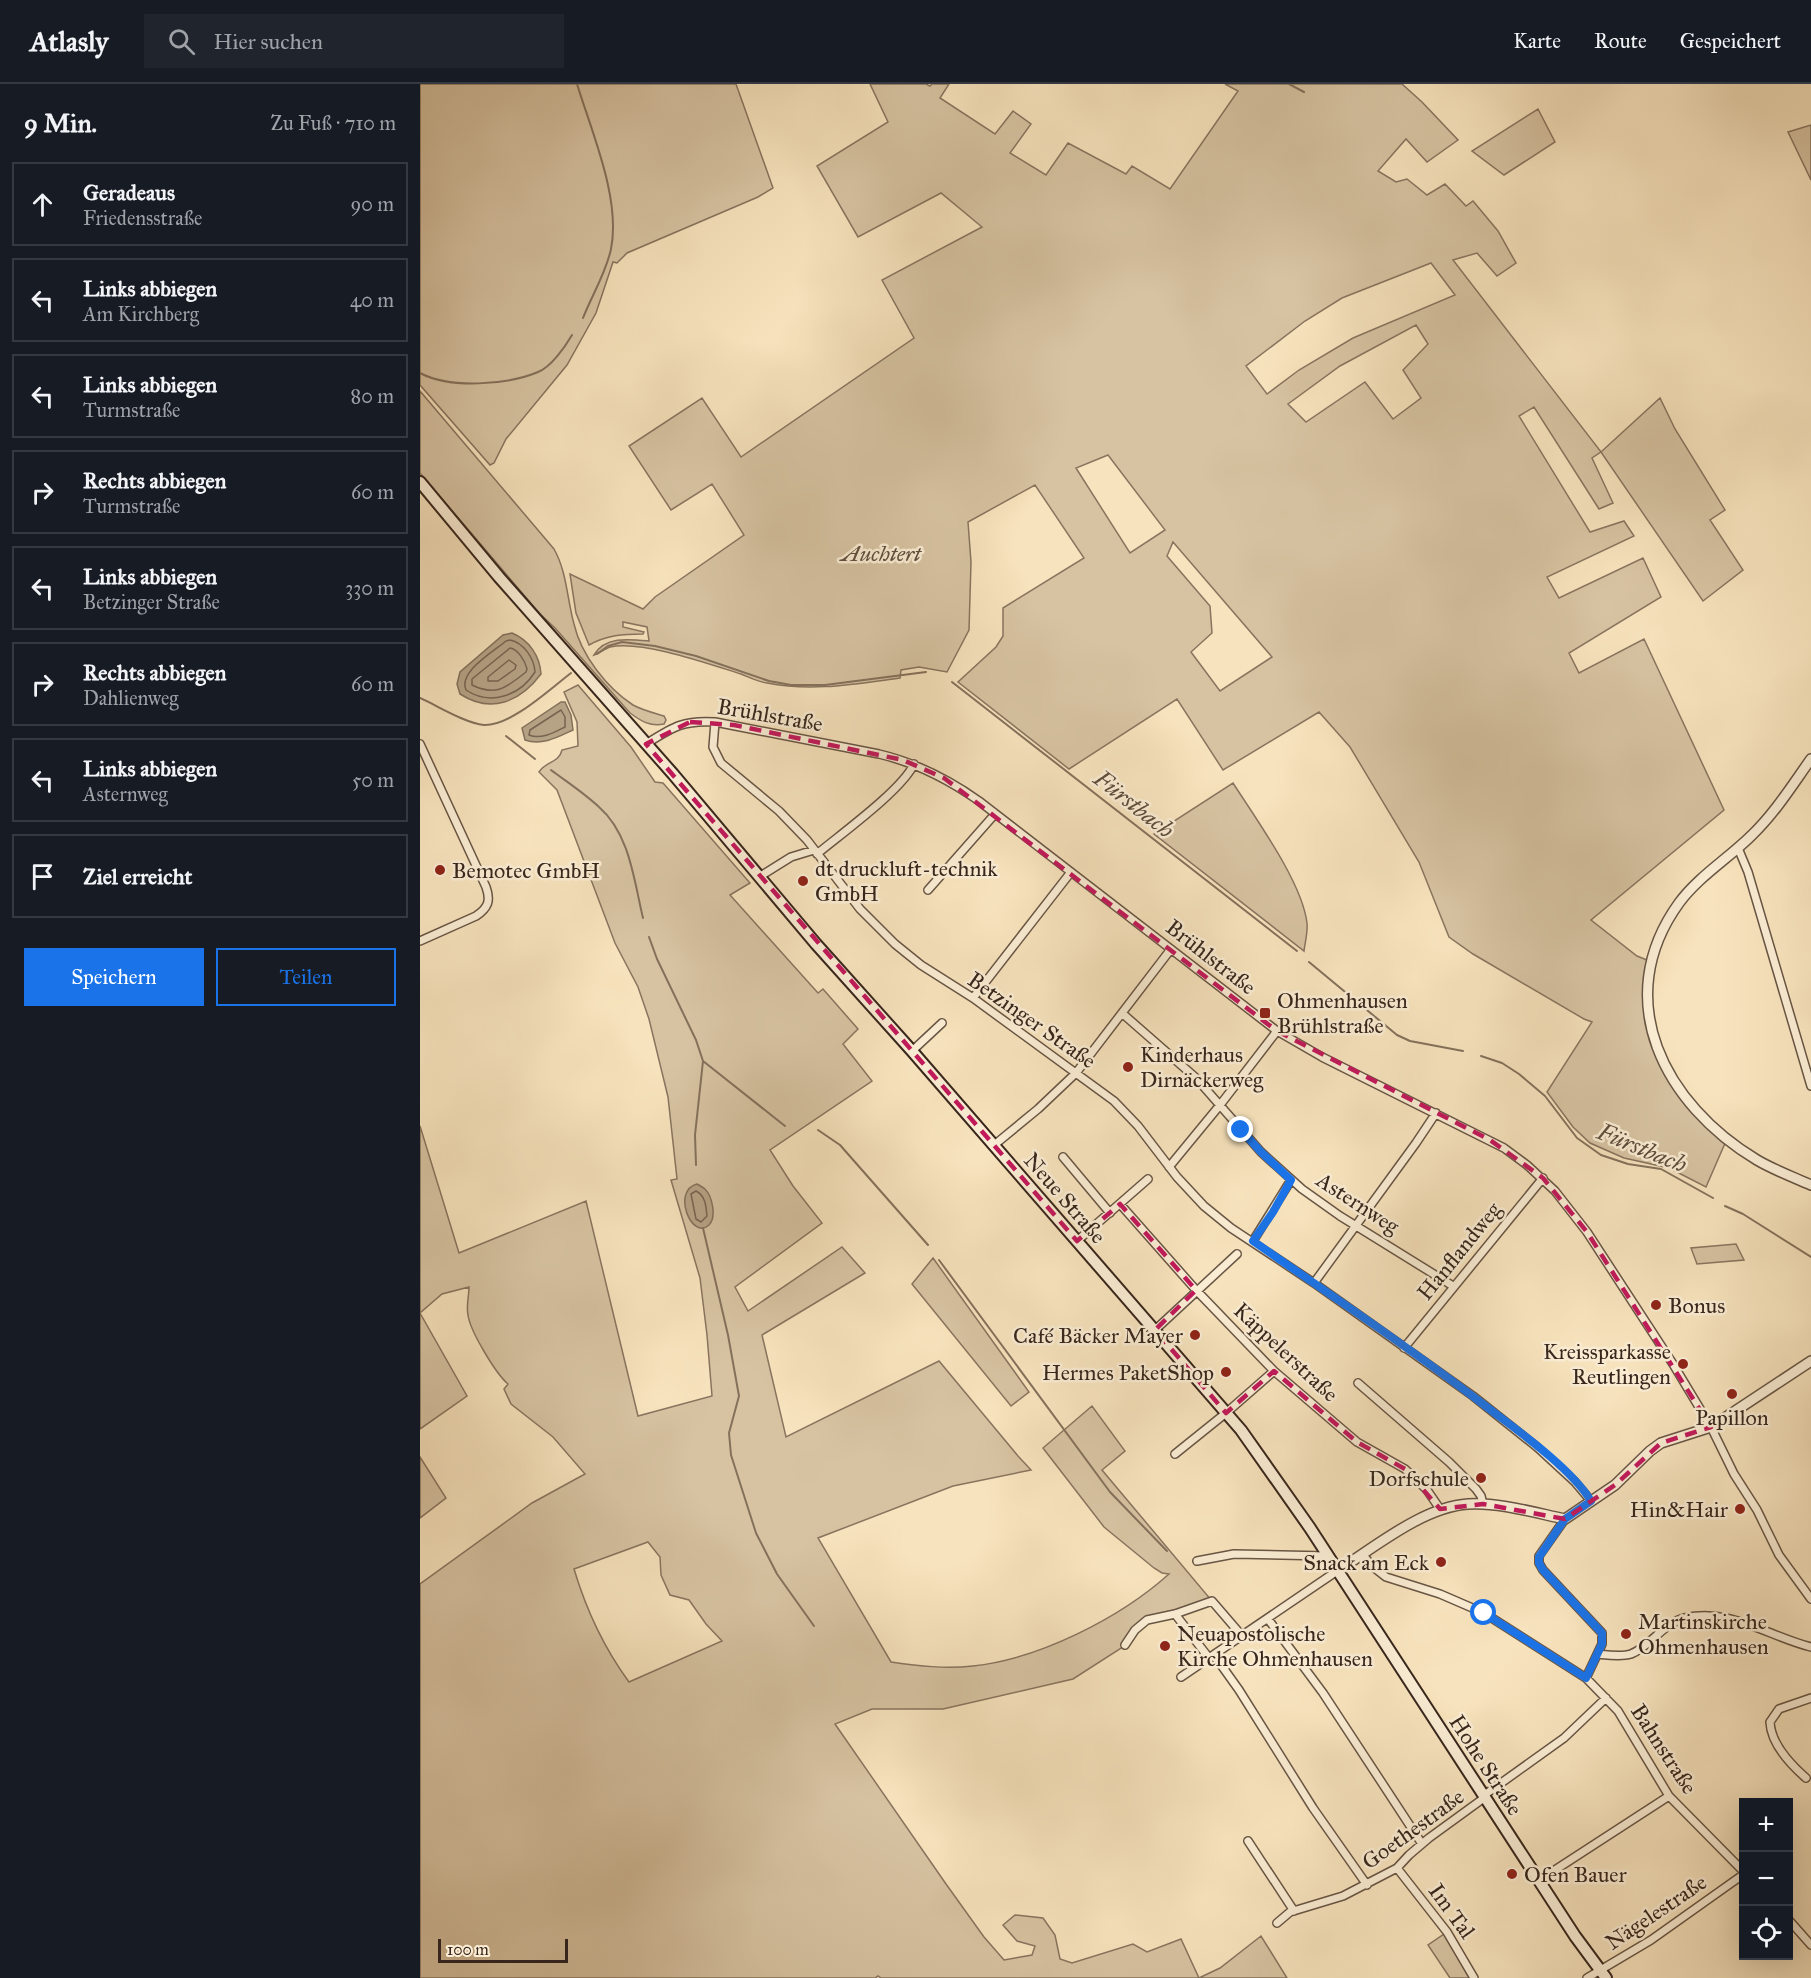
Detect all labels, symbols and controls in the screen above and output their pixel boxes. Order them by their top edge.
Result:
search box [144,14,564,68]
text: Atlasly [30,24,108,59]
icon: search [165,25,198,58]
text: Hier suchen [213,28,323,55]
text: Karte [1513,28,1561,54]
text: Route [1594,28,1647,54]
text: Gespeichert [1680,28,1781,54]
text: 9 Min. [24,107,97,139]
text: Zu Fuß · 710 m [270,111,396,135]
text: Geradeaus [83,179,175,206]
icon: ahead [26,188,59,221]
text: 90 m [351,192,394,216]
text: Friedensstraße [83,206,202,230]
text: Links abbiegen [83,275,217,302]
icon: left [26,284,59,317]
text: 40 m [350,288,394,312]
text: Am Kirchberg [83,302,199,326]
text: Links abbiegen [83,371,217,398]
icon: left [26,380,59,413]
text: 80 m [351,384,394,408]
text: Turmstraße [83,398,180,422]
text: Rechts abbiegen [83,467,226,494]
icon: right [26,476,59,509]
text: 60 m [351,480,394,504]
text: Turmstraße [83,494,180,518]
park label: Auchtert [839,540,922,567]
text: Links abbiegen [83,563,217,590]
icon: left [26,572,59,605]
text: 330 m [345,576,394,600]
text: Betzinger Straße [83,590,220,614]
text: Rechts abbiegen [83,659,226,686]
icon: right [26,668,59,701]
text: 60 m [351,672,394,696]
text: Dahlienweg [83,686,179,710]
street label: Brühlstraße [715,692,825,738]
text: Links abbiegen [83,755,217,782]
water label: Fürstbach [1087,763,1180,845]
icon: left [26,764,59,797]
text: 50 m [352,768,394,792]
text: Asternweg [83,782,168,806]
place label: dt druckluft-technik GmbH [815,855,998,907]
place label: Bemotec GmbH [452,857,600,884]
icon: arrive [26,860,59,893]
text: Ziel erreicht [83,863,192,890]
marker: Bemotec GmbH [433,863,447,877]
marker: dt druckluft-technik GmbH [796,874,810,888]
street label: Brühlstraße [1161,914,1261,1000]
button: Speichern [24,948,204,1006]
button: Teilen [216,948,396,1006]
street label: Betzinger Straße [963,966,1101,1074]
place label: Ohmenhausen Brühlstraße [1277,987,1408,1039]
marker: Ohmenhausen Brühlstraße [1258,1006,1272,1020]
place label: Kinderhaus Dirnäckerweg [1140,1041,1264,1093]
marker: Kinderhaus Dirnäckerweg [1121,1060,1135,1074]
route end [1227,1116,1253,1142]
water label: Fürstbach [1592,1116,1691,1180]
street label: Neue Straße [1018,1147,1112,1249]
street label: Asternweg [1311,1166,1405,1240]
street label: Hanflandweg [1411,1196,1507,1306]
place label: Bonus [1668,1292,1725,1319]
street label: Käppelerstraße [1228,1297,1344,1407]
marker: Bonus [1649,1298,1663,1312]
place label: Café Bäcker Mayer [1013,1322,1184,1349]
marker: Café Bäcker Mayer [1188,1328,1202,1342]
place label: Kreissparkasse Reutlingen [1543,1338,1671,1390]
marker: Kreissparkasse Reutlingen [1676,1357,1690,1371]
place label: Hermes PaketShop [1042,1359,1214,1386]
marker: Hermes PaketShop [1219,1365,1233,1379]
marker: Papillon [1725,1387,1739,1401]
place label: Papillon [1695,1404,1769,1431]
place label: Dorfschule [1369,1465,1469,1492]
marker: Dorfschule [1474,1471,1488,1485]
place label: Hin&Hair [1630,1496,1729,1523]
marker: Hin&Hair [1733,1502,1747,1516]
place label: Snack am Eck [1303,1549,1430,1576]
marker: Snack am Eck [1434,1555,1448,1569]
route start [1470,1599,1496,1625]
place label: Martinskirche Ohmenhausen [1638,1608,1769,1660]
place label: Neuapostolische Kirche Ohmenhausen [1177,1620,1373,1672]
marker: Martinskirche Ohmenhausen [1619,1627,1633,1641]
marker: Neuapostolische Kirche Ohmenhausen [1158,1639,1172,1653]
street label: Bahnstraße [1625,1699,1703,1799]
street label: Hohe Straße [1443,1710,1529,1820]
street label: Goethestraße [1357,1783,1469,1875]
map controls [1739,1798,1793,1960]
button: + [1739,1798,1793,1852]
button: − [1739,1852,1793,1906]
place label: Ofen Bauer [1524,1861,1628,1888]
marker: Ofen Bauer [1505,1867,1519,1881]
street label: Nägelestraße [1600,1868,1712,1956]
street label: Im Tal [1423,1878,1481,1944]
button: locate [1739,1906,1793,1960]
scale bar [438,1936,568,1964]
text: 100 m [447,1940,489,1959]

